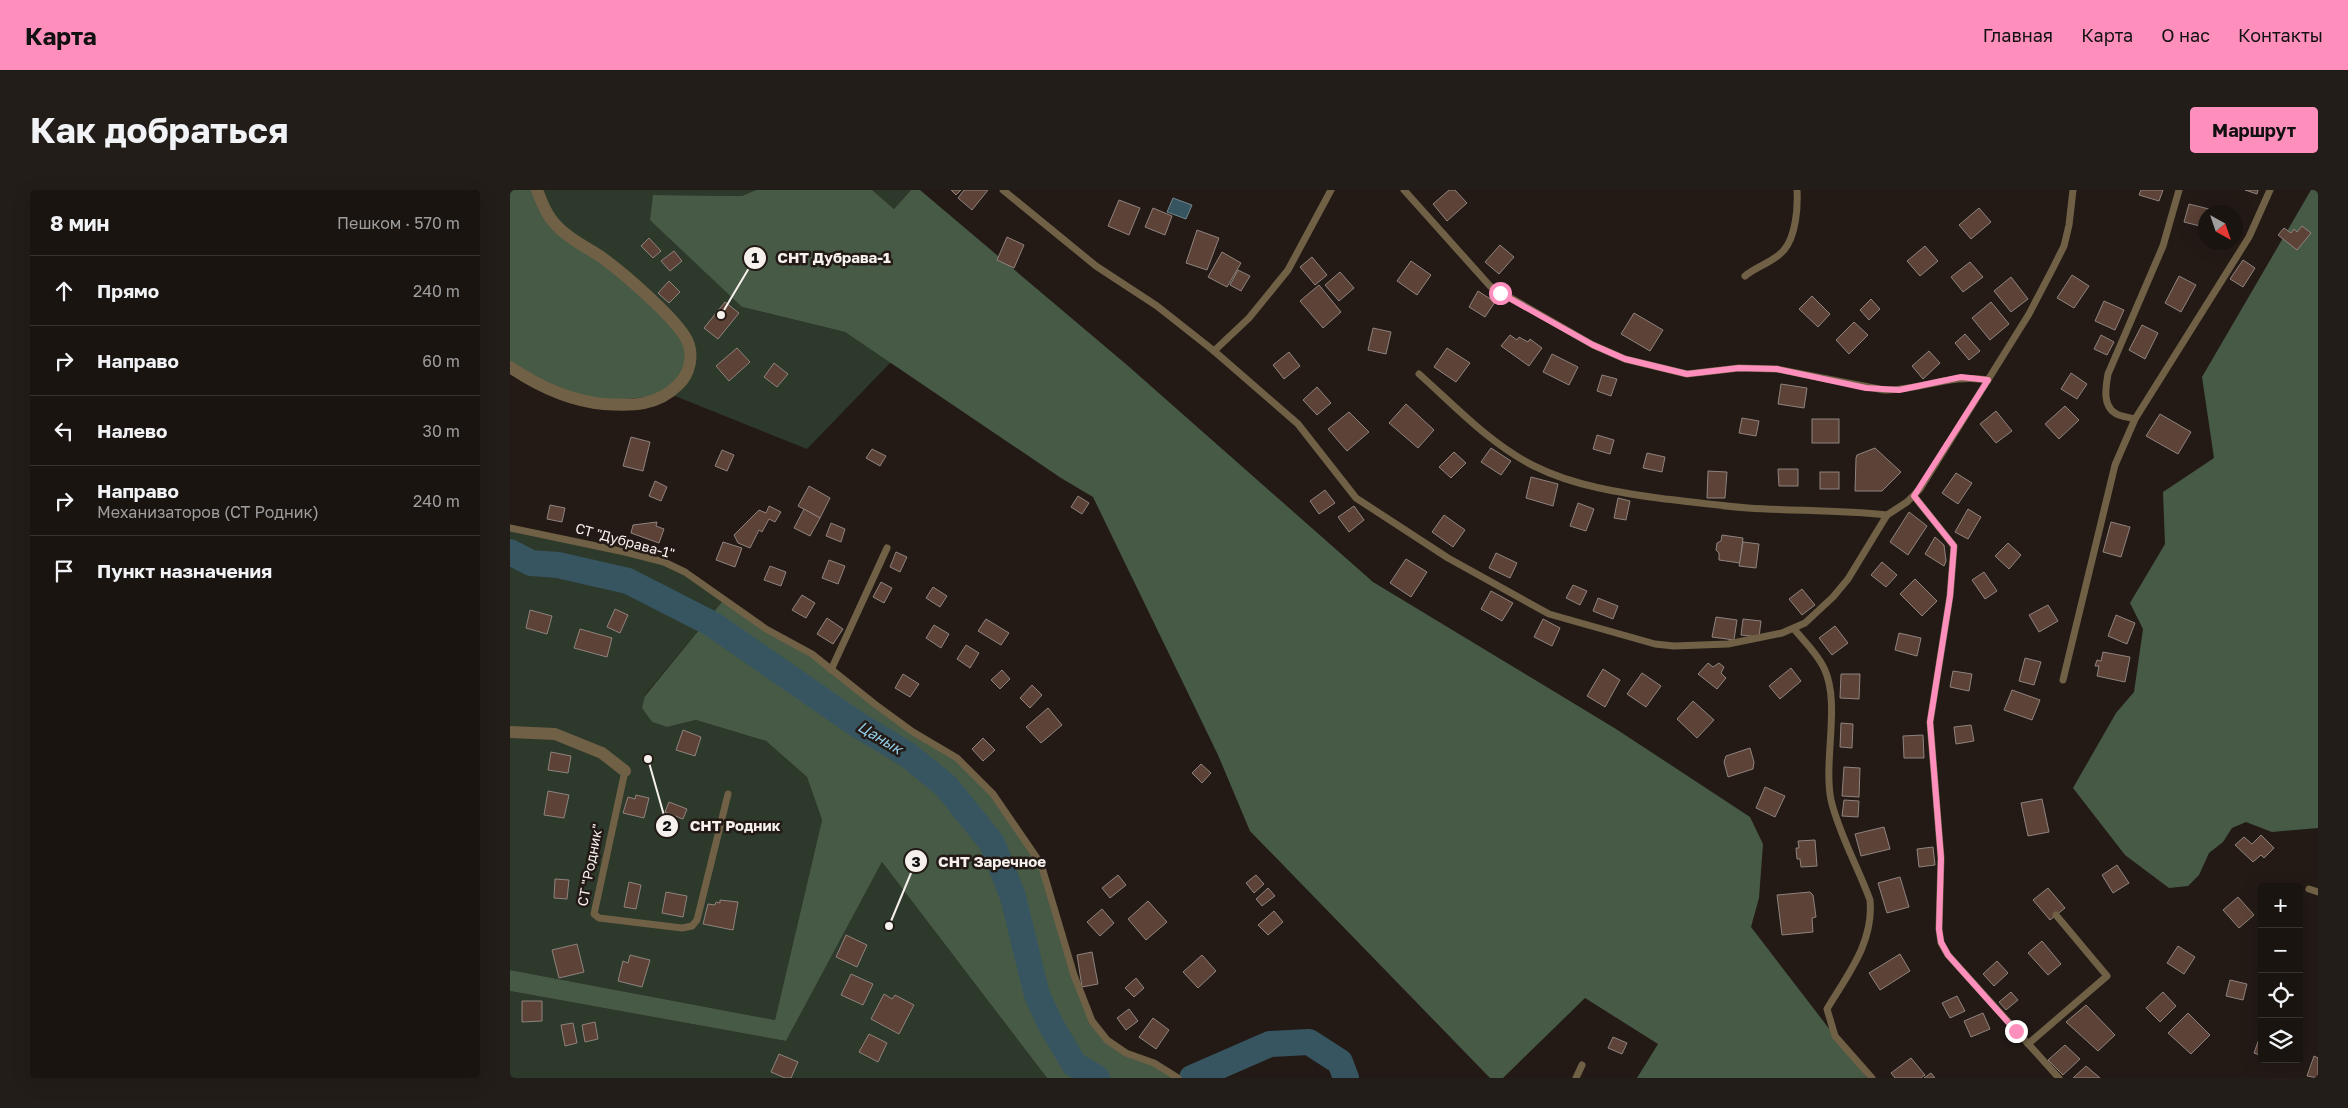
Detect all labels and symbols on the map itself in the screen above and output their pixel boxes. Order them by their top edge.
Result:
north arrow [2198,205,2243,250]
callout: СНТ Дубрава-1 [743,243,901,273]
text: 1 [751,248,759,266]
text: СНТ Дубрава-1 [777,248,891,266]
route start [1489,282,1512,305]
street label: СТ "Дубрава-1" [574,519,677,562]
water label: Цанык [855,717,908,759]
callout: СНТ Родник [654,811,790,841]
text: 2 [662,816,672,834]
text: СНТ Родник [690,816,781,834]
street label: СТ "Родник" [573,822,606,908]
callout: СНТ Заречное [903,846,1056,876]
text: 3 [911,852,921,870]
text: СНТ Заречное [938,852,1046,870]
route end [2005,1020,2028,1043]

